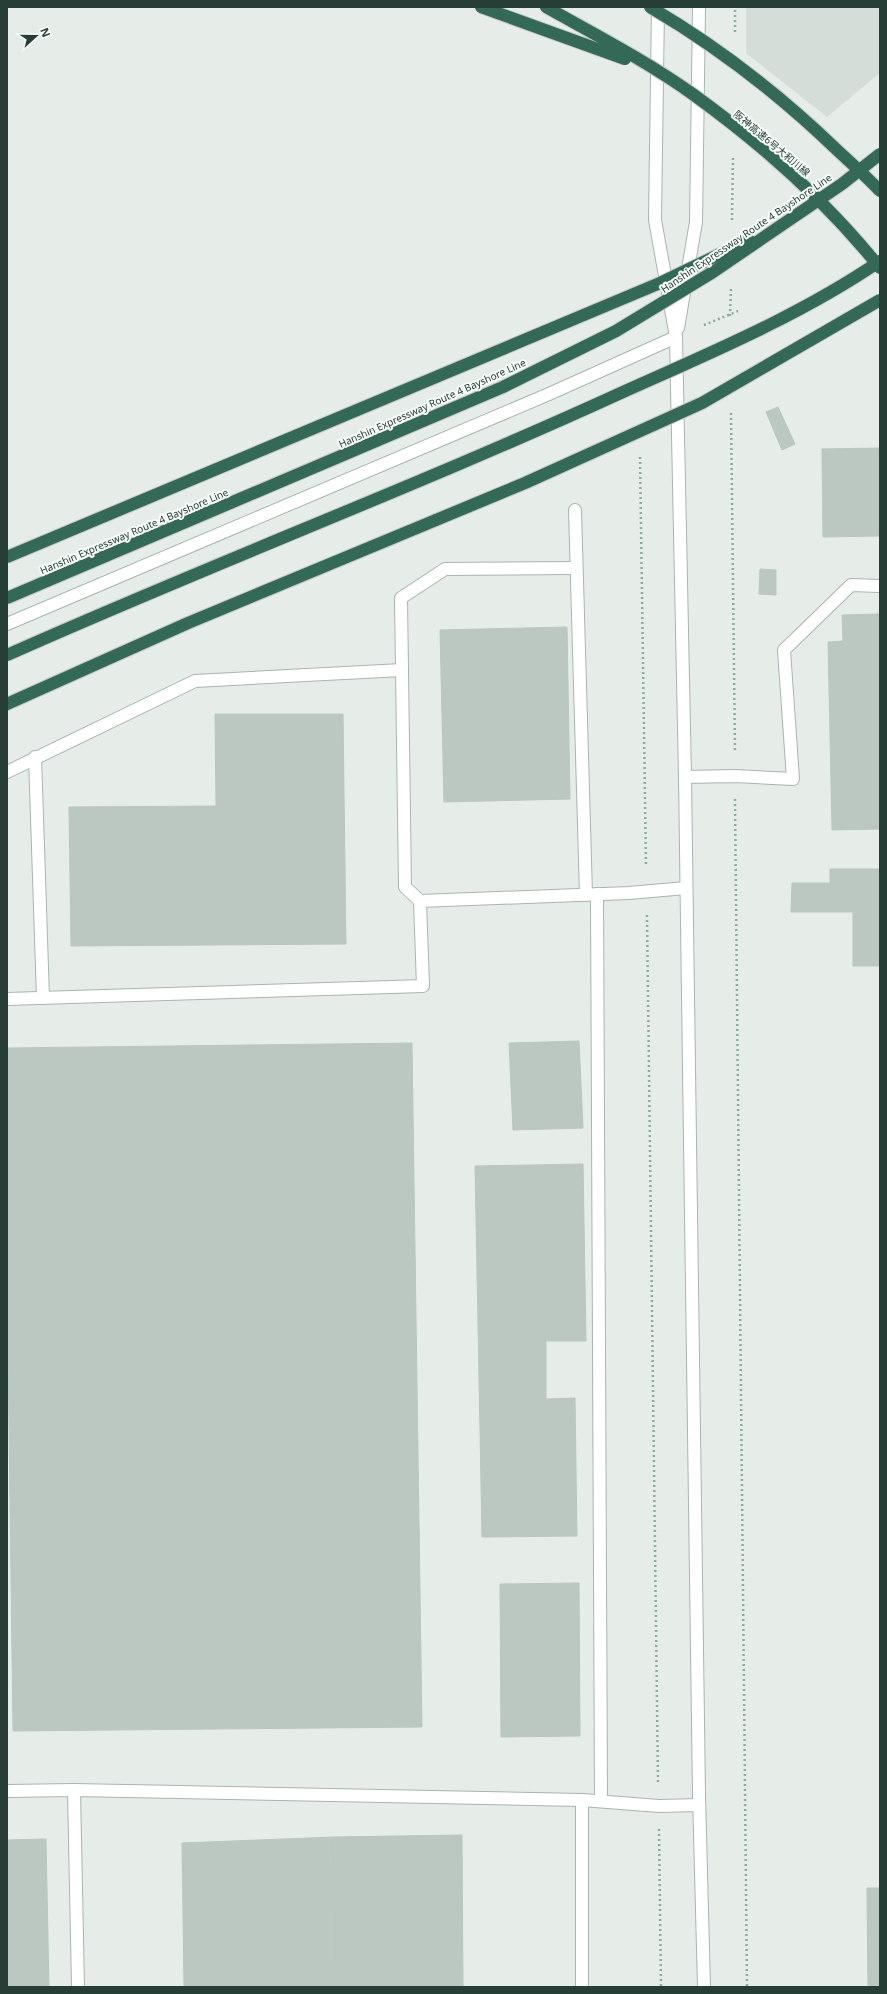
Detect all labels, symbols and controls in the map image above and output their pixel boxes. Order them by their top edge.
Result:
north arrow [16,16,56,56]
text: N [37,25,54,39]
street label: 阪神高速6号大和川線 [731,107,813,179]
street label: Hanshin Expressway Route 4 Bayshore Line [658,170,835,296]
street label: Hanshin Expressway Route 4 Bayshore Line [336,355,528,451]
street label: Hanshin Expressway Route 4 Bayshore Line [38,485,231,577]

